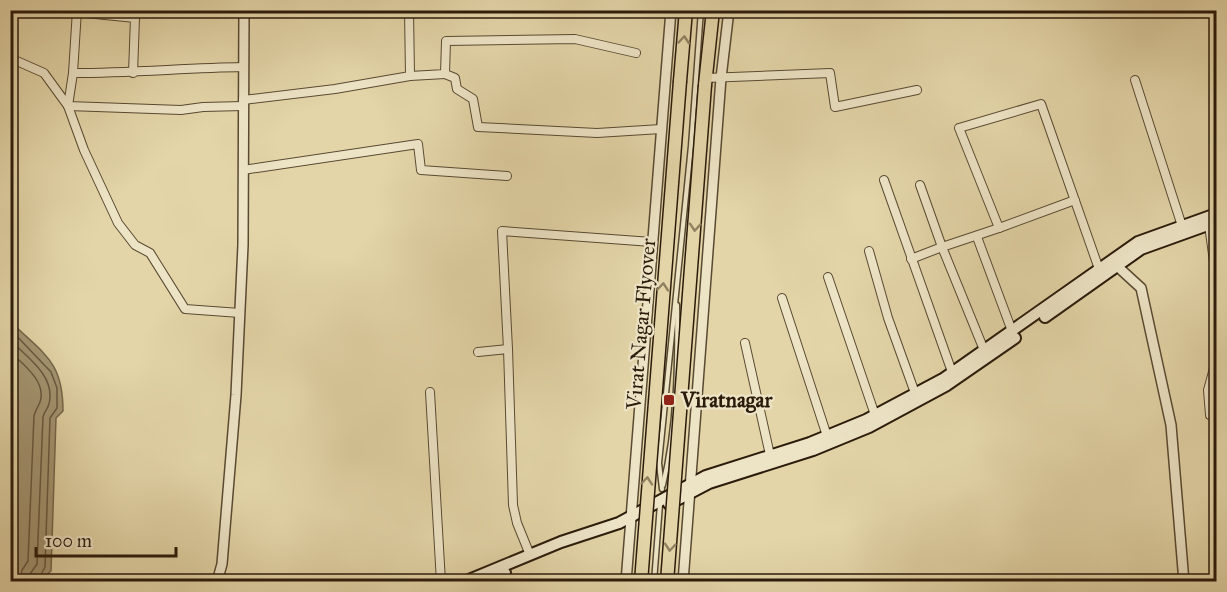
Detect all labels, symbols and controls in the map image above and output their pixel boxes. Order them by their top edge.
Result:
one-way arrow [677,35,690,44]
one-way arrow [688,223,701,232]
street label: Virat Nagar Flyover [620,237,661,412]
one-way arrow [656,282,669,291]
place label: Viratnagar [680,387,773,413]
marker: Viratnagar [662,393,676,407]
one-way arrow [640,477,653,486]
scale bar [36,520,176,558]
text: 100 m [45,530,92,552]
one-way arrow [664,543,677,552]

